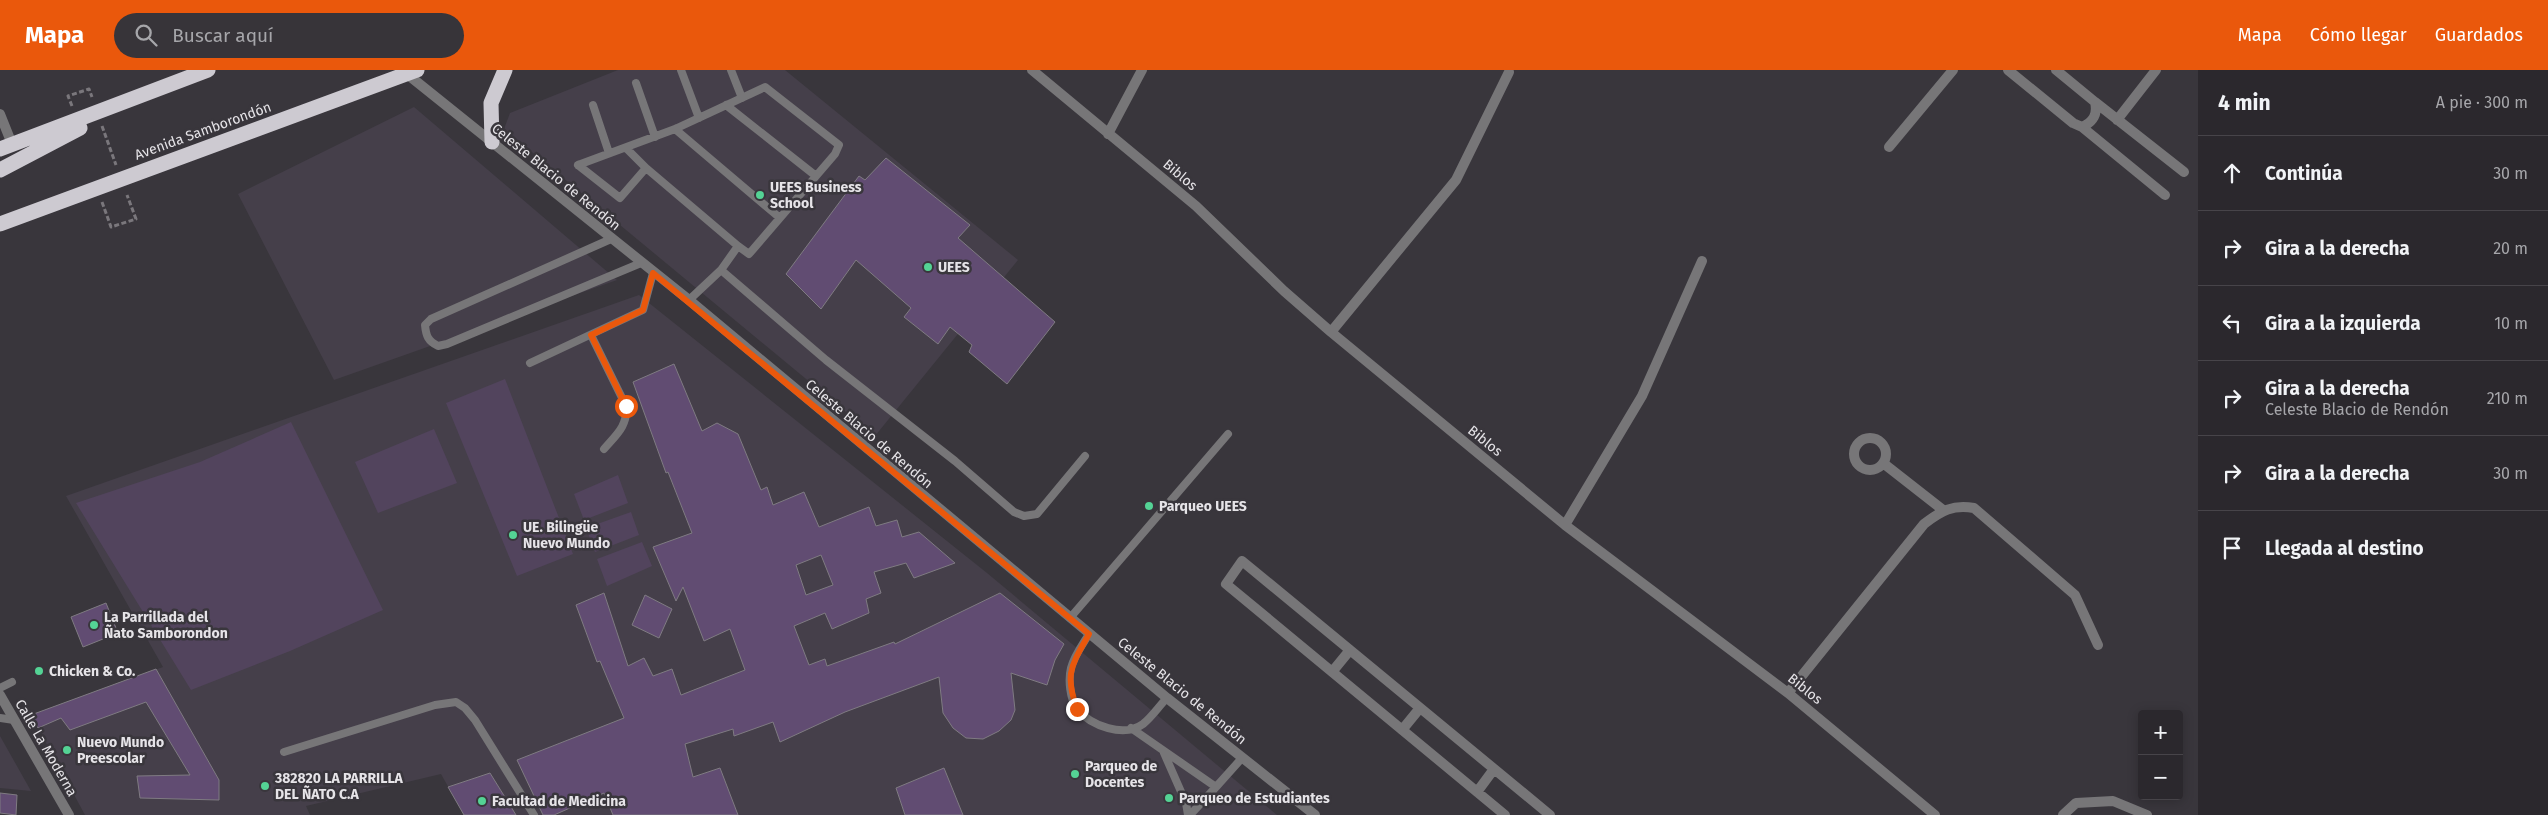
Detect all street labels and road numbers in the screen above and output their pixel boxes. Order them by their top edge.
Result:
street label: Avenida Samborondón [132,98,274,164]
street label: Celeste Blacio de Rendón [488,120,624,234]
street label: Biblos [1159,156,1201,195]
street label: Celeste Blacio de Rendón [802,376,936,492]
street label: Biblos [1464,422,1506,460]
street label: Celeste Blacio de Rendón [1114,634,1250,748]
street label: Biblos [1784,670,1826,708]
street label: Calle La Moderna [11,697,81,799]

